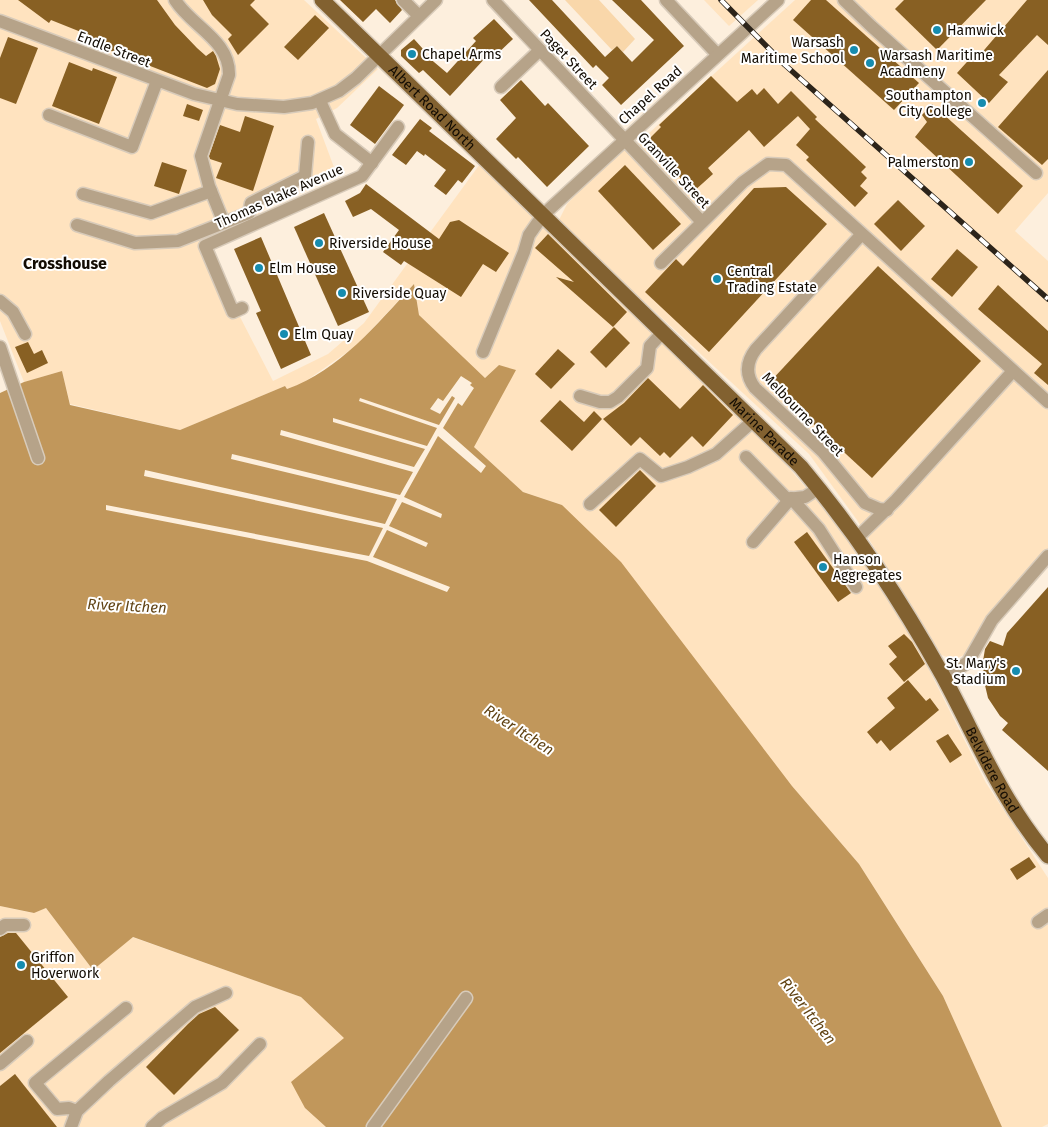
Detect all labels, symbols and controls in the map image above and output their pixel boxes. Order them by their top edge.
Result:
place label: Hamwick [947,22,1005,39]
marker: Hamwick [931,24,943,36]
street label: Paget Street [536,26,602,94]
street label: Endle Street [75,28,154,72]
place label: Warsash Maritime School [741,34,844,67]
marker: Warsash Maritime School [848,44,860,56]
place label: Chapel Arms [422,46,502,63]
place label: Warsash Maritime Acadmeny [880,47,993,80]
marker: Chapel Arms [406,48,418,60]
marker: Warsash Maritime Acadmeny [864,57,876,69]
street label: Albert Road North [385,62,479,154]
street label: Chapel Road [615,62,686,128]
place label: Southampton City College [886,87,972,120]
marker: Southampton City College [976,97,988,109]
street label: Granville Street [634,129,714,213]
place label: Palmerston [887,154,959,171]
marker: Palmerston [963,156,975,168]
street label: Thomas Blake Avenue [213,161,346,232]
place label: Riverside House [329,235,431,252]
marker: Riverside House [313,237,325,249]
district label: Crosshouse [23,254,107,273]
place label: Elm House [269,260,336,277]
marker: Elm House [253,262,265,274]
place label: Central Trading Estate [727,263,817,296]
marker: Central Trading Estate [711,273,723,285]
place label: Riverside Quay [352,285,446,302]
marker: Riverside Quay [336,287,348,299]
place label: Elm Quay [294,326,353,343]
marker: Elm Quay [278,328,290,340]
street label: Melbourne Street [758,369,848,461]
street label: Marine Parade [726,394,803,470]
place label: Hanson Aggregates [833,551,902,584]
marker: Hanson Aggregates [817,561,829,573]
water label: River Itchen [87,595,167,617]
place label: St. Mary's Stadium [946,655,1006,688]
marker: St. Mary's Stadium [1010,665,1022,677]
water label: River Itchen [481,701,557,759]
street label: Belvidere Road [962,724,1022,816]
place label: Griffon Hoverwork [31,949,100,982]
marker: Griffon Hoverwork [15,959,27,971]
water label: River Itchen [776,974,840,1048]

